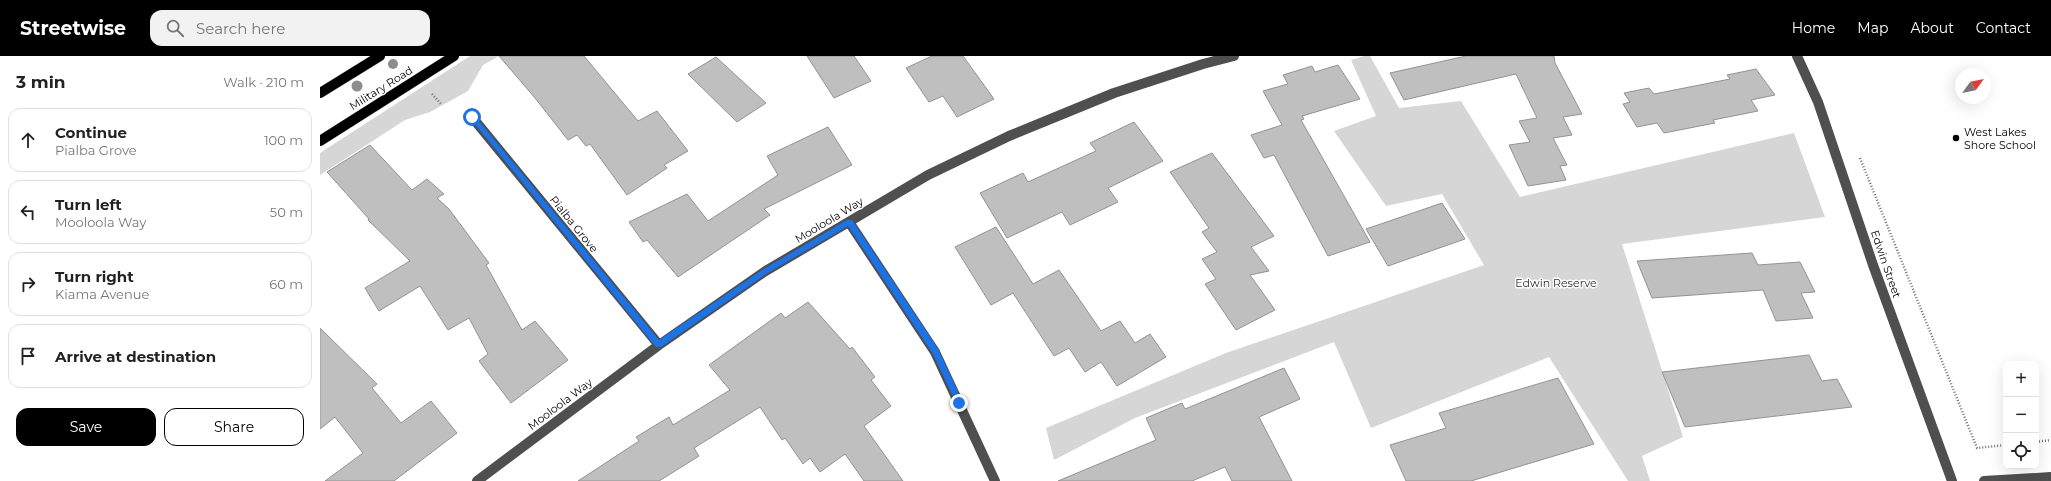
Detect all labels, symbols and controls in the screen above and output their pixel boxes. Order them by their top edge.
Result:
search box [150,10,430,46]
text: Streetwise [20,17,126,40]
icon: search [164,17,186,39]
text: Search here [196,19,285,38]
text: Home [1792,19,1835,37]
text: Map [1857,19,1888,37]
text: About [1910,19,1954,37]
text: Contact [1976,19,2031,37]
street label: Military Road [347,63,415,113]
north arrow [1955,68,1991,104]
text: 3 min [16,72,66,92]
text: Walk · 210 m [223,74,304,90]
route start [463,108,481,126]
text: Continue [55,123,127,142]
place label: West Lakes Shore School [1964,125,2036,152]
icon: ahead [17,129,39,151]
text: 100 m [264,132,303,148]
marker: West Lakes Shore School [1951,133,1961,143]
text: Pialba Grove [55,142,137,158]
street label: Pialba Grove [547,193,601,256]
street label: Mooloola Way [792,194,866,246]
text: Turn left [55,195,122,214]
icon: left [17,201,39,223]
text: 50 m [270,204,303,220]
text: Mooloola Way [55,214,146,230]
street label: Edwin Street [1868,228,1904,300]
text: Turn right [55,267,134,286]
icon: right [17,273,39,295]
text: 60 m [269,276,303,292]
park label: Edwin Reserve [1515,276,1597,290]
text: Kiama Avenue [55,286,149,302]
icon: arrive [17,345,39,367]
text: Arrive at destination [55,347,216,366]
map controls [2003,361,2039,469]
button: + [2003,361,2039,397]
street label: Mooloola Way [525,375,595,433]
route end [950,394,968,412]
button: − [2003,397,2039,433]
button: Save [16,408,156,446]
button: Share [164,408,304,446]
button: locate [2003,433,2039,469]

